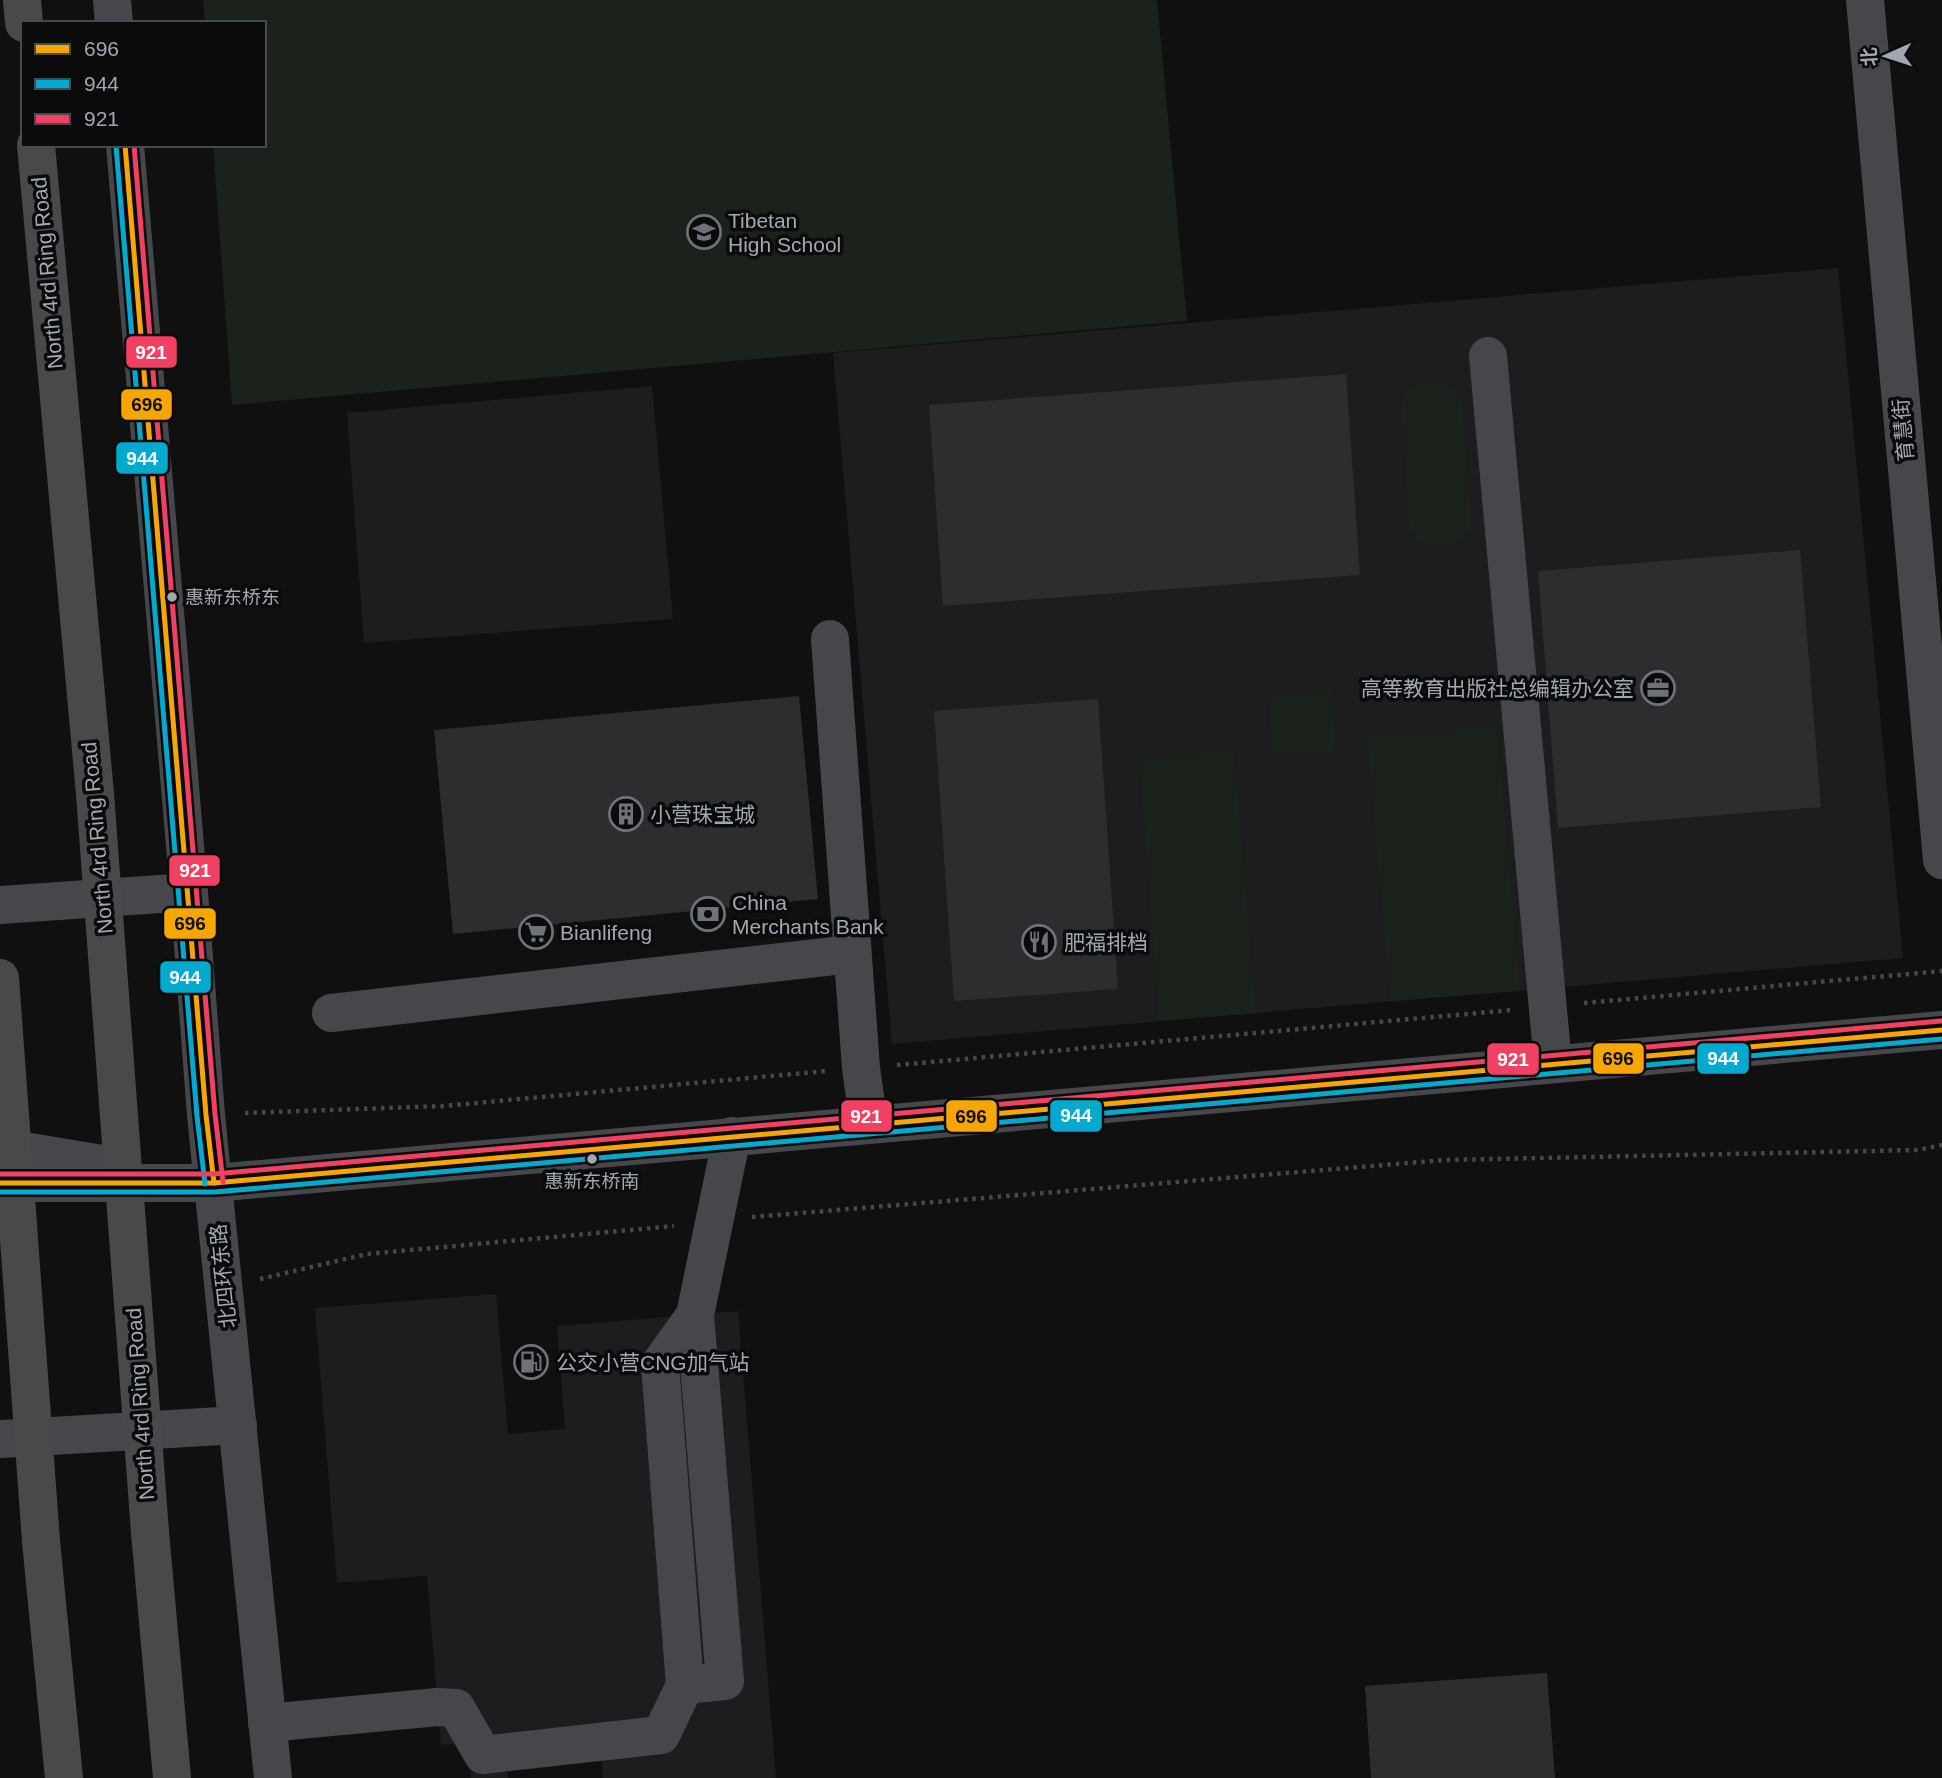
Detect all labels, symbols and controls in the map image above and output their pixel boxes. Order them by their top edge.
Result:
legend [21,21,266,147]
north arrow [1851,21,1921,91]
text: 696 [84,37,119,60]
text: 北 [1859,47,1881,67]
text: 944 [84,72,119,95]
text: 921 [84,107,119,130]
street label: North 4rd Ring Road [27,176,67,370]
place label: Tibetan High School [728,209,841,256]
school or university icon: Tibetan High School [685,213,723,251]
line badge: 921 [125,335,178,369]
text: 921 [135,342,167,363]
line badge: 696 [120,388,173,421]
text: 696 [131,394,163,415]
street label: 育慧街 [1889,398,1917,462]
line badge: 944 [115,441,169,475]
text: 944 [126,448,158,469]
place label: 惠新东桥东 [185,587,280,608]
marker: 惠新东桥东 [165,590,179,604]
office icon: 高等教育出版社总编辑办公室 [1639,669,1677,707]
place label: 高等教育出版社总编辑办公室 [1361,677,1634,700]
street label: North 4rd Ring Road [77,741,117,935]
building icon: 小营珠宝城 [607,795,645,833]
place label: 小营珠宝城 [650,803,755,826]
line badge: 921 [168,854,221,887]
text: 921 [179,860,211,881]
place label: China Merchants Bank [732,891,884,938]
bank icon: China Merchants Bank [689,895,727,933]
line badge: 696 [163,907,217,940]
text: 696 [174,913,206,934]
supermarket icon: Bianlifeng [517,913,555,951]
place label: Bianlifeng [560,921,652,944]
restaurant icon: 肥福排档 [1020,923,1058,961]
place label: 肥福排档 [1064,931,1148,954]
line badge: 944 [159,960,212,994]
text: 944 [169,967,201,988]
line badge: 921 [1486,1042,1540,1076]
line badge: 696 [1592,1042,1645,1075]
line badge: 944 [1696,1042,1750,1075]
text: 696 [1602,1048,1634,1069]
text: 944 [1707,1048,1739,1069]
text: 921 [1497,1049,1529,1070]
line badge: 921 [840,1099,893,1133]
line badge: 696 [945,1099,998,1133]
line badge: 944 [1049,1099,1103,1133]
text: 944 [1060,1105,1092,1126]
text: 921 [850,1106,882,1127]
text: 696 [955,1106,987,1127]
marker: 惠新东桥南 [585,1152,599,1166]
place label: 惠新东桥南 [544,1171,640,1192]
street label: 北四环东路 [206,1223,240,1329]
street label: North 4rd Ring Road [122,1307,158,1501]
fuel station icon: 公交小营CNG加气站 [512,1343,550,1381]
place label: 公交小营CNG加气站 [556,1351,750,1374]

